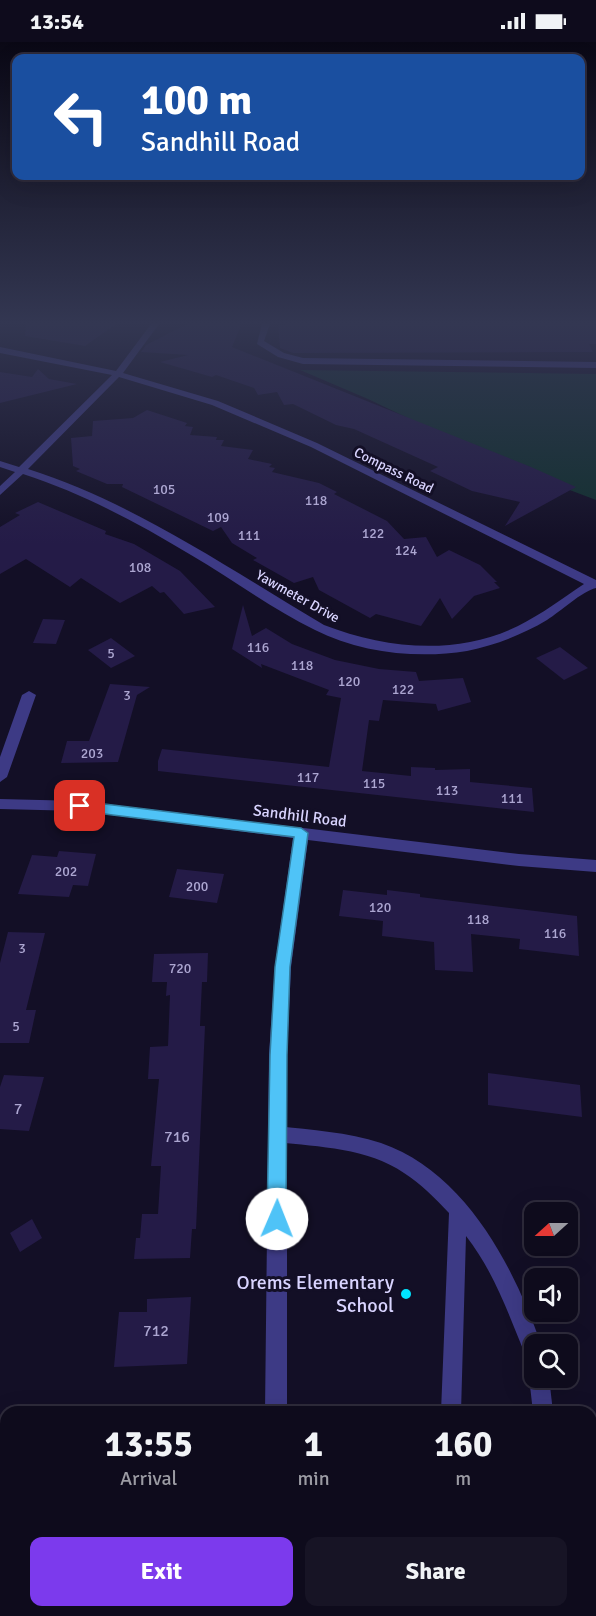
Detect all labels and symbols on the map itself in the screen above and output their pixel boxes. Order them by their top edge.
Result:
street label: Compass Road [351,444,436,497]
house number: 105 [153,481,175,498]
house number: 118 [305,492,327,509]
house number: 109 [207,509,229,526]
house number: 122 [362,525,384,542]
house number: 111 [238,527,260,544]
house number: 124 [395,542,418,559]
house number: 108 [129,559,151,576]
street label: Yawmeter Drive [253,566,343,626]
house number: 116 [247,639,269,656]
house number: 5 [107,645,115,662]
house number: 118 [291,657,313,674]
house number: 120 [338,673,360,690]
house number: 122 [392,681,414,698]
house number: 3 [123,687,131,704]
house number: 203 [81,745,103,762]
house number: 117 [297,769,319,786]
house number: 115 [363,775,385,792]
pin [54,780,105,831]
house number: 113 [436,782,458,799]
house number: 111 [501,790,523,807]
street label: Sandhill Road [252,800,348,832]
house number: 202 [55,863,77,880]
house number: 200 [186,878,208,895]
house number: 120 [369,899,391,916]
house number: 118 [467,911,489,928]
house number: 116 [544,925,566,942]
house number: 3 [18,940,26,957]
house number: 720 [169,960,191,977]
house number: 5 [12,1018,20,1035]
house number: 7 [14,1099,22,1119]
house number: 716 [164,1127,190,1147]
position arrow [245,1187,309,1251]
north arrow [524,1202,578,1256]
place label: Orems Elementary School [237,1270,395,1318]
marker: Orems Elementary School [399,1287,413,1301]
house number: 712 [143,1321,169,1341]

